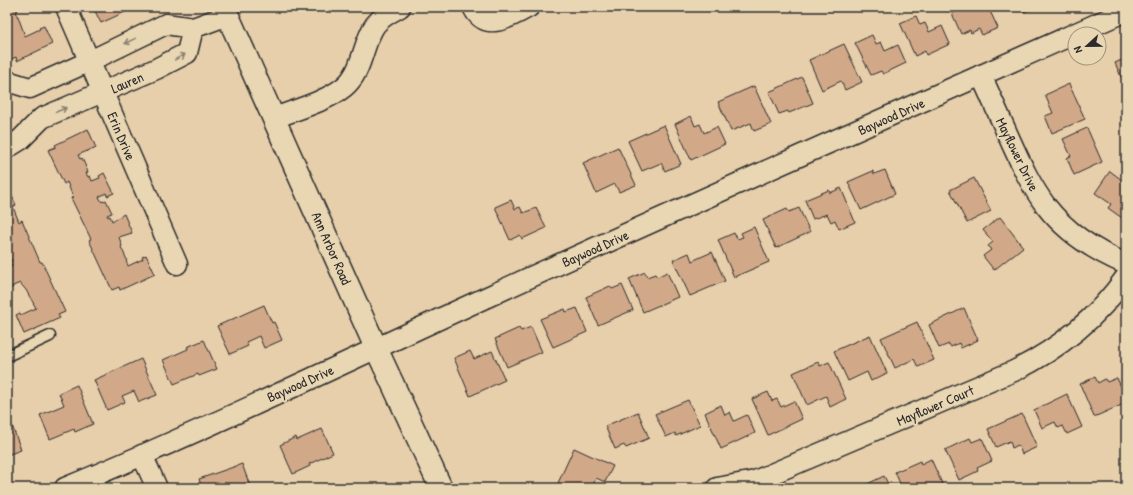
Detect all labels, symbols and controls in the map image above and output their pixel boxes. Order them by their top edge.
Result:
north arrow [1067,26,1107,66]
one-way arrow [124,38,136,45]
text: N [1070,44,1085,55]
one-way arrow [174,52,186,60]
street label: Lauren [108,67,146,97]
street label: Baywood Drive [855,93,928,140]
one-way arrow [55,106,67,113]
street label: Erin Drive [103,109,141,163]
street label: Mayflower Drive [991,114,1044,195]
street label: Ann Arbor Road [307,209,357,288]
street label: Baywood Drive [559,225,632,272]
street label: Baywood Drive [264,360,337,407]
street label: Mayflower Court [893,380,977,431]

